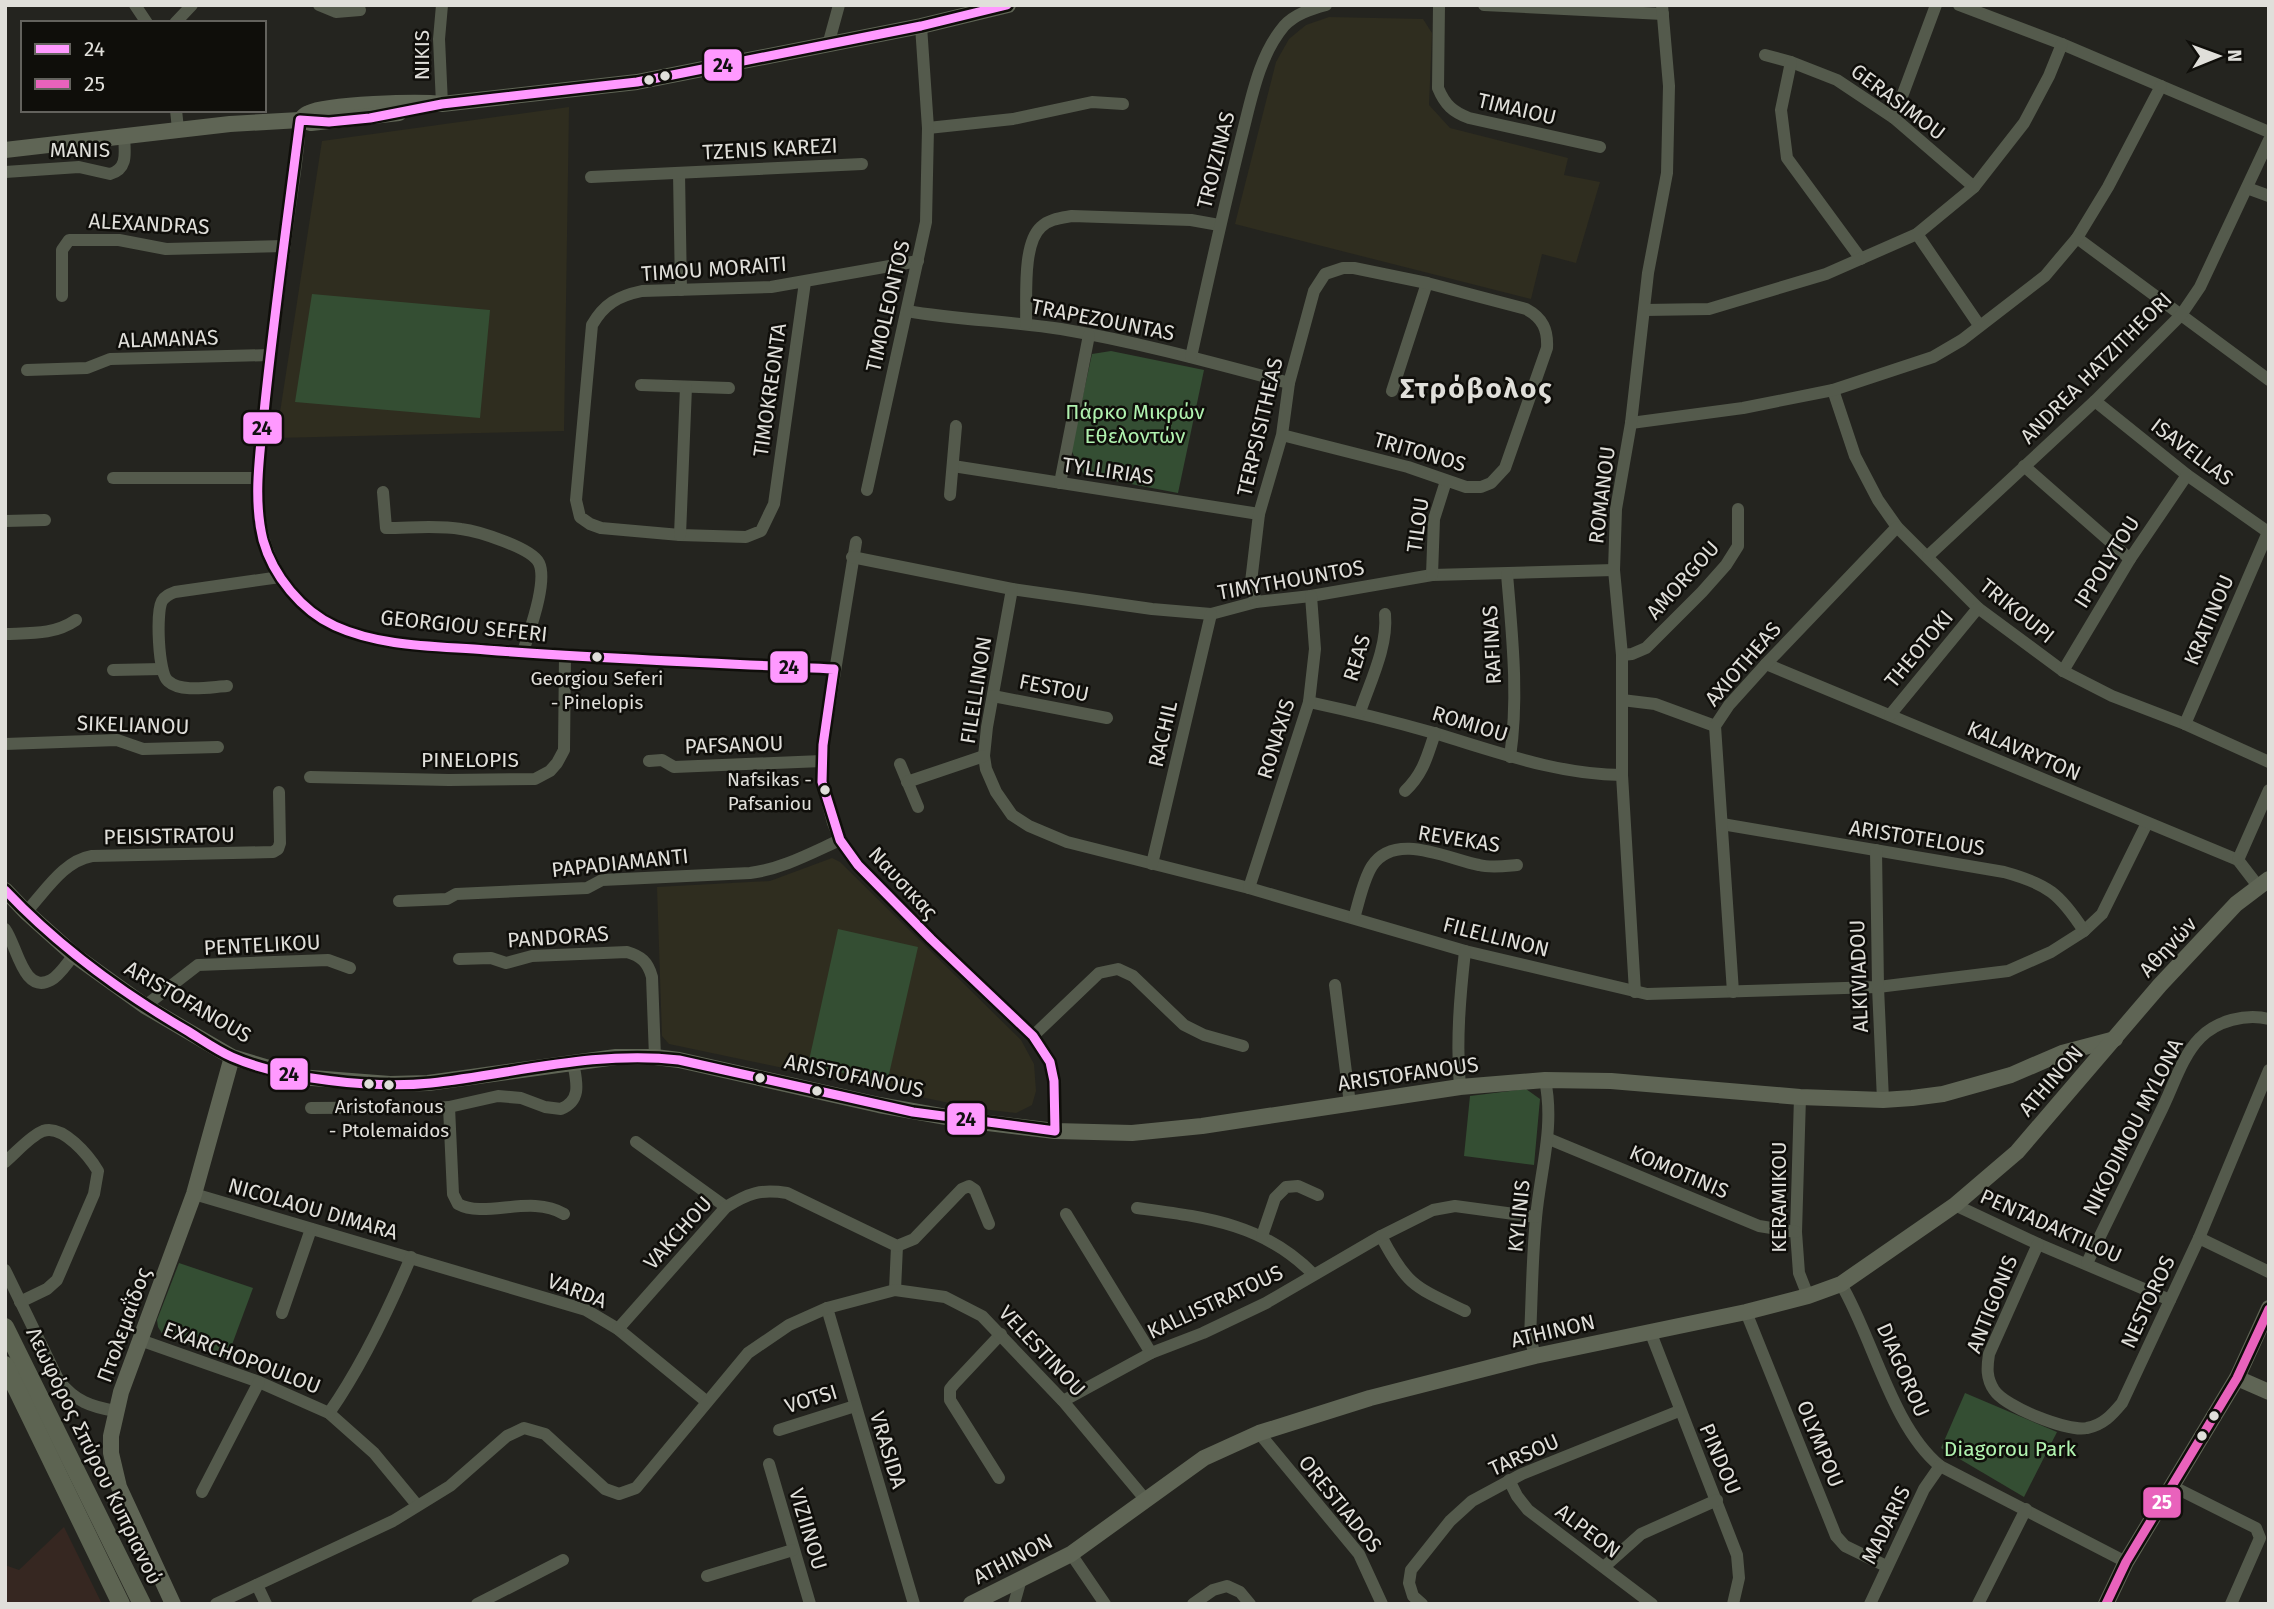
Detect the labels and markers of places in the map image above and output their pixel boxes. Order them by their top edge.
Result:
unlabelled marker [658,69,672,83]
unlabelled marker [642,73,656,87]
marker: Georgiou Seferi - Pinelopis [590,650,604,664]
place label: Georgiou Seferi - Pinelopis [531,667,663,714]
place label: Nafsikas - Pafsaniou [727,768,812,815]
marker: Nafsikas - Pafsaniou [818,783,832,797]
unlabelled marker [753,1071,767,1085]
unlabelled marker [362,1077,376,1091]
marker: Aristofanous - Ptolemaidos [382,1078,396,1092]
unlabelled marker [810,1084,824,1098]
place label: Aristofanous - Ptolemaidos [329,1095,449,1142]
unlabelled marker [2207,1409,2221,1423]
unlabelled marker [2195,1429,2209,1443]

